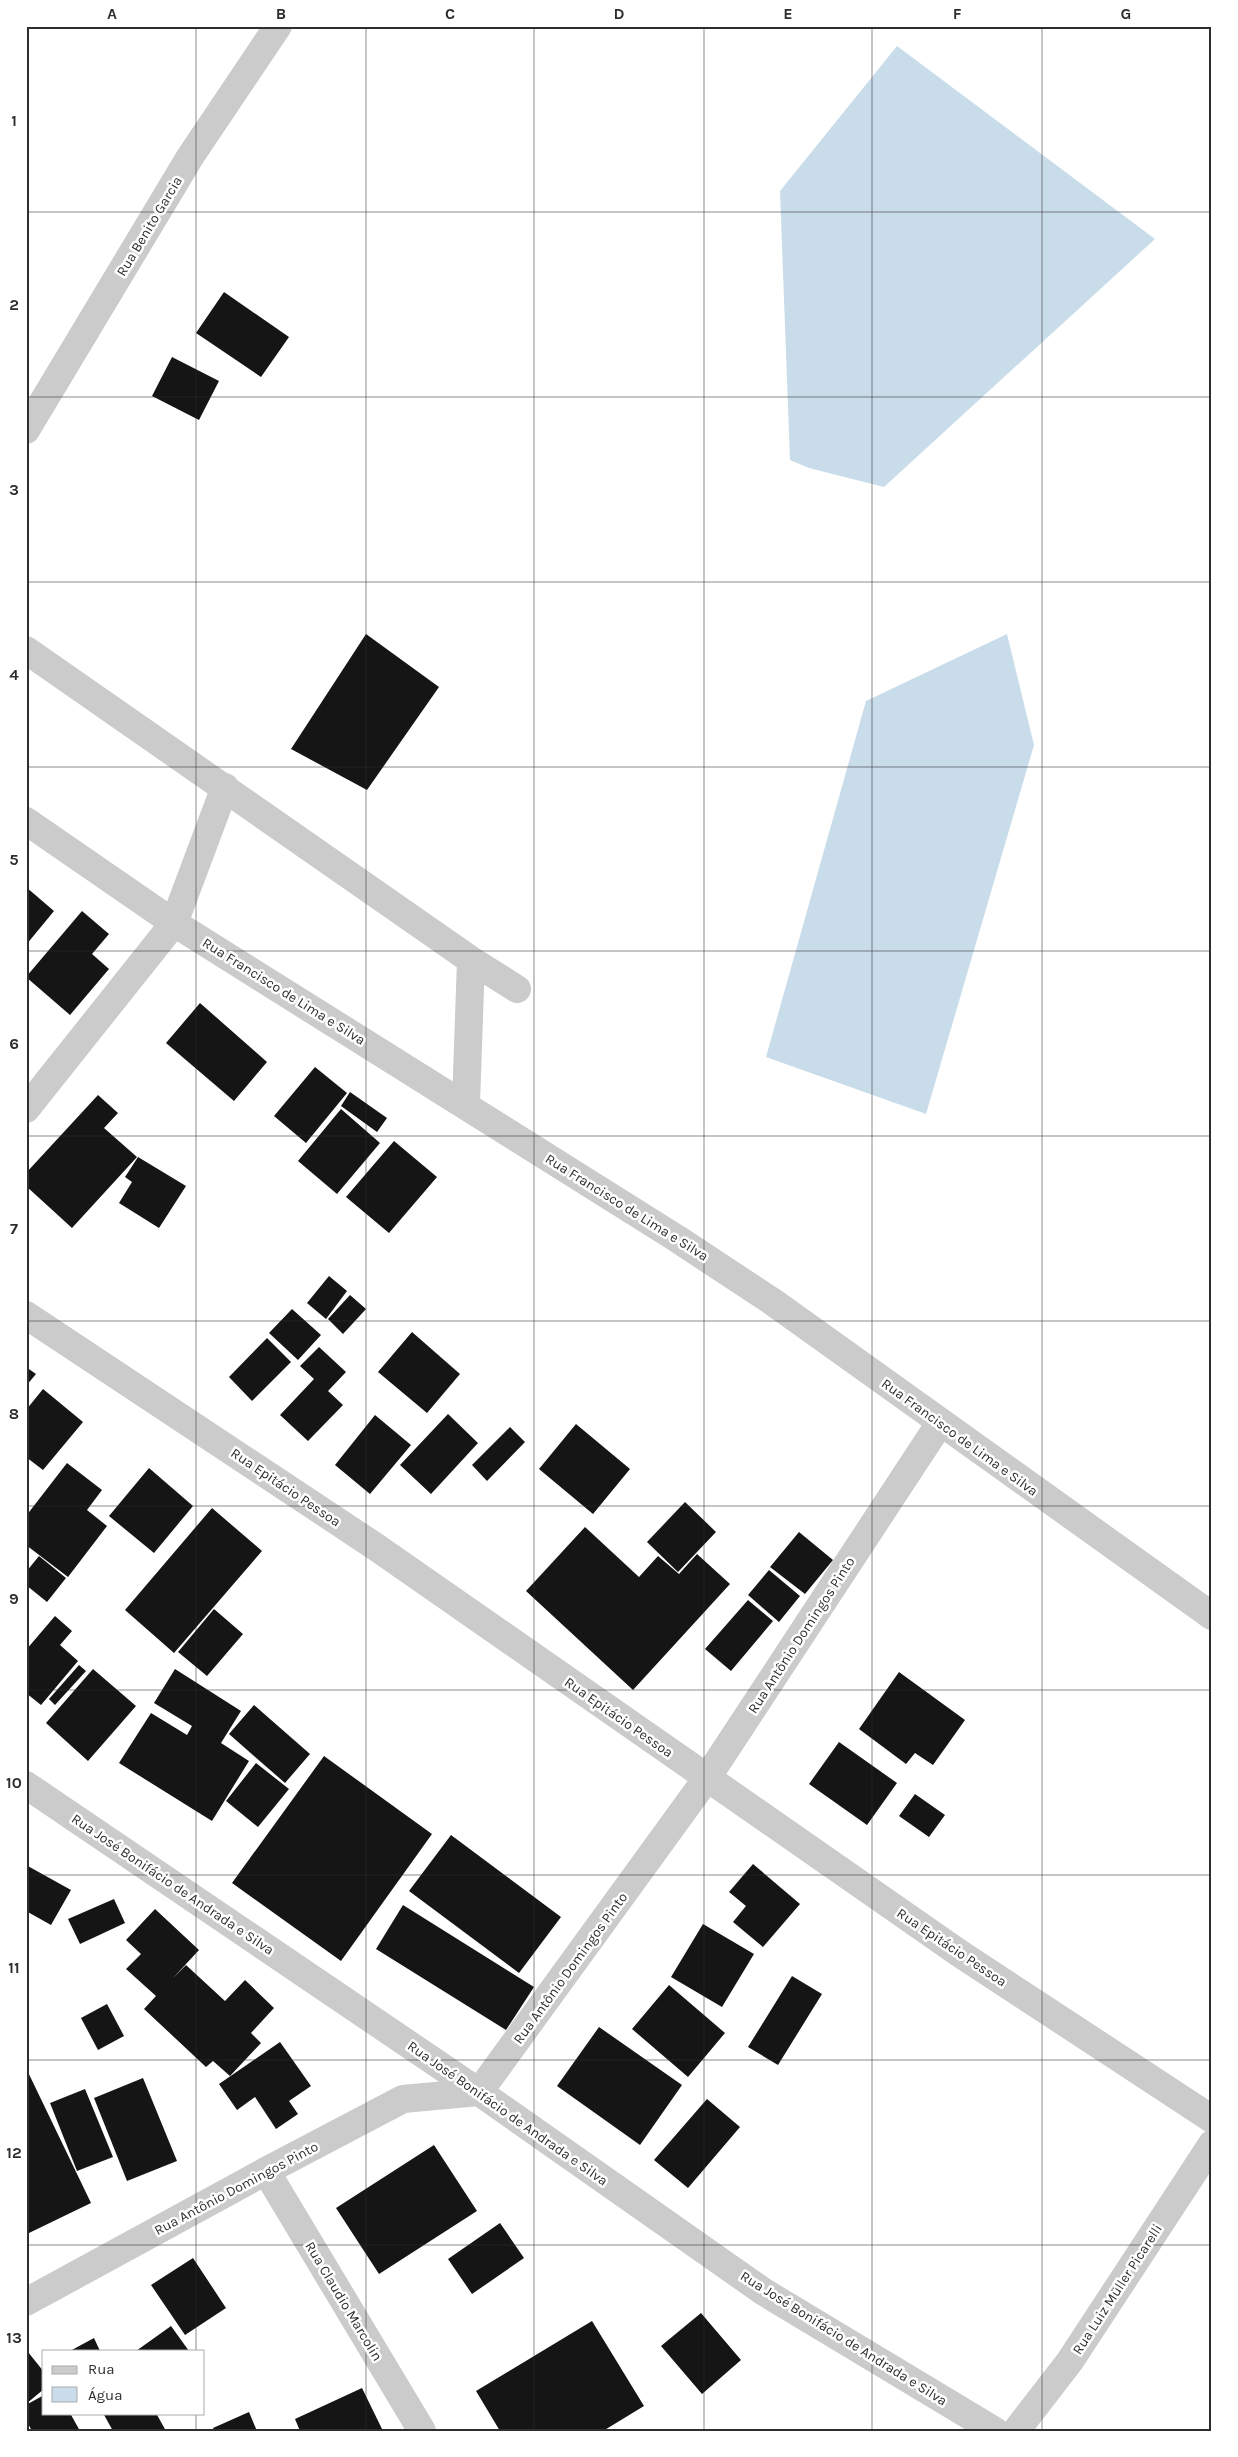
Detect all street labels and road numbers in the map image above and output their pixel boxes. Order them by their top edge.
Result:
street label: Rua Benito Garcia [113,173,186,279]
street label: Rua Francisco de Lima e Silva [199,934,368,1049]
street label: Rua Francisco de Lima e Silva [542,1150,711,1265]
street label: Rua Francisco de Lima e Silva [878,1375,1041,1500]
street label: Rua Epitácio Pessoa [228,1444,344,1530]
street label: Rua Antônio Domingos Pinto [744,1554,858,1717]
street label: Rua Epitácio Pessoa [561,1674,676,1761]
street label: Rua José Bonifácio de Andrada e Silva [68,1810,277,1959]
street label: Rua Antônio Domingos Pinto [510,1889,631,2047]
street label: Rua Epitácio Pessoa [894,1904,1010,1990]
street label: Rua José Bonifácio de Andrada e Silva [404,2037,611,2189]
street label: Rua Antônio Domingos Pinto [151,2138,321,2239]
street label: Rua Luiz Müller Picarelli [1069,2221,1166,2358]
street label: Rua Claudio Marcolin [301,2238,386,2364]
street label: Rua José Bonifácio de Andrada e Silva [737,2267,950,2409]

